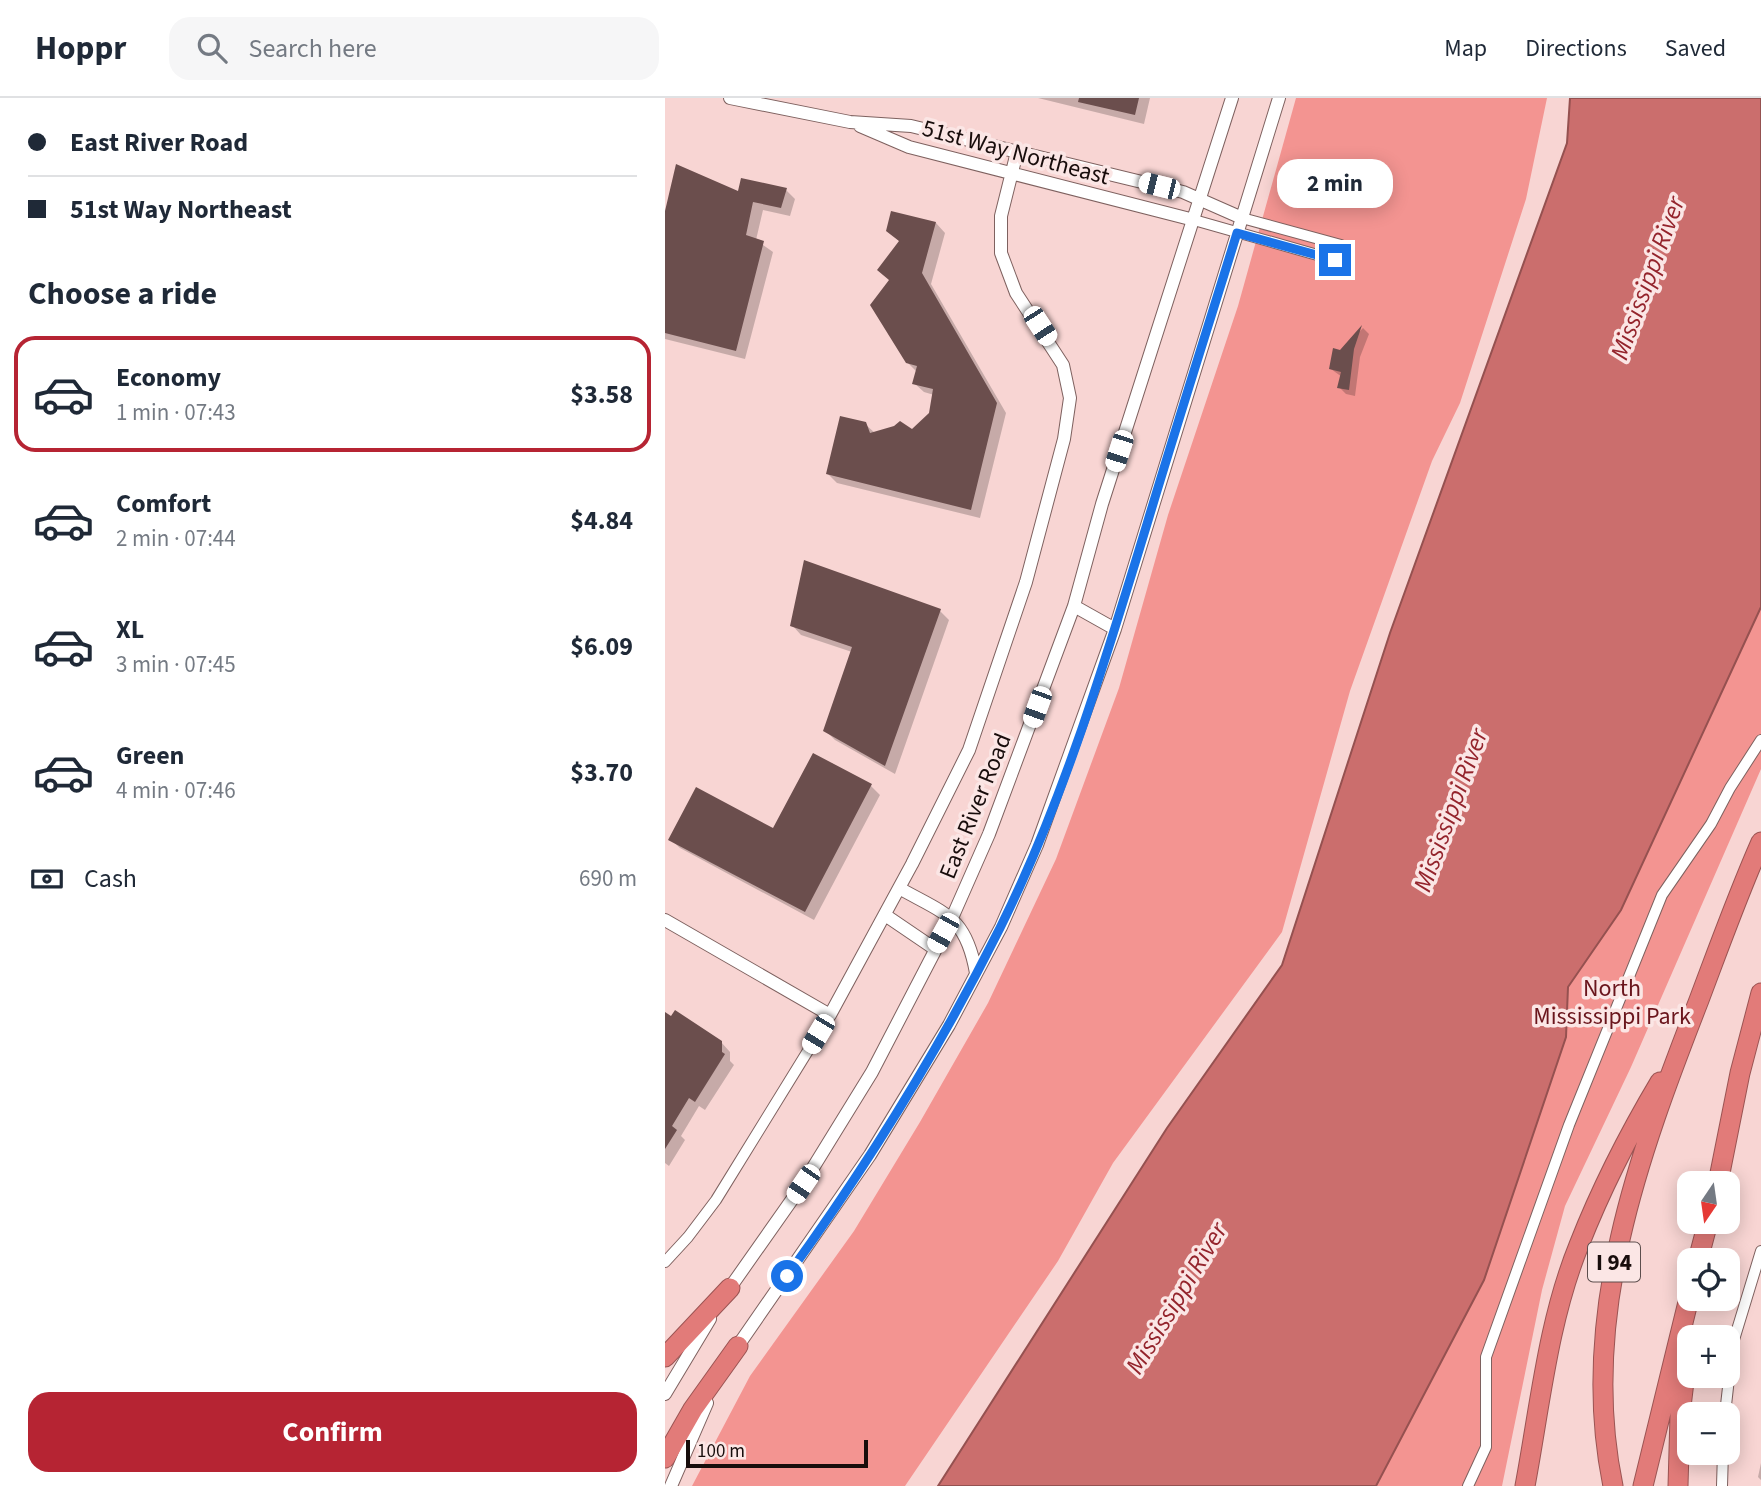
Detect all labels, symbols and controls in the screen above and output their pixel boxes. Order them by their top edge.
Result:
search box [169,17,659,80]
text: Hoppr [35,25,127,72]
icon: search [193,29,231,67]
text: Search here [249,30,377,67]
text: Map [1444,31,1487,66]
text: Directions [1525,31,1627,66]
text: Saved [1665,31,1726,66]
street label: 51st Way Northeast [918,111,1113,194]
text: East River Road [70,124,248,161]
callout: 2 min [1277,158,1393,208]
text: 2 min [1307,167,1363,200]
car [1137,171,1182,201]
water label: Mississippi River [1601,190,1695,365]
text: 51st Way Northeast [70,191,292,228]
route end [1319,244,1351,276]
text: Choose a ride [28,271,217,317]
car [1020,303,1061,349]
text: Economy [116,359,221,396]
icon: car [32,363,95,426]
text: $3.58 [570,376,633,413]
text: 1 min · 07:43 [116,396,236,429]
car [1103,428,1136,474]
text: Comfort [116,485,211,522]
icon: car [32,489,95,552]
text: $4.84 [570,502,633,539]
text: 2 min · 07:44 [116,522,236,555]
text: XL [116,611,144,648]
icon: car [32,615,95,678]
text: $6.09 [570,628,633,665]
text: 3 min · 07:45 [116,648,236,681]
car [1020,684,1055,730]
water label: Mississippi River [1404,722,1498,897]
street label: East River Road [930,728,1021,884]
text: Green [116,737,184,774]
icon: car [32,741,95,804]
text: $3.70 [570,754,633,791]
text: 4 min · 07:46 [116,774,236,807]
icon: cash [28,860,66,898]
text: Cash [84,860,137,897]
text: 690 m [579,862,637,895]
car [924,910,963,956]
park label: North Mississippi Park [1533,971,1691,1034]
car [799,1011,838,1057]
car [783,1161,824,1207]
north arrow [1677,1171,1739,1234]
map controls [1677,1171,1740,1465]
water label: Mississippi River [1116,1214,1237,1381]
road number: I 94 [1588,1242,1640,1282]
button: locate [1677,1248,1740,1311]
route start [771,1260,803,1292]
button: + [1677,1325,1740,1388]
button: Confirm [28,1392,637,1472]
button: − [1677,1402,1740,1465]
scale bar [686,1437,868,1469]
text: 100 m [697,1438,745,1465]

